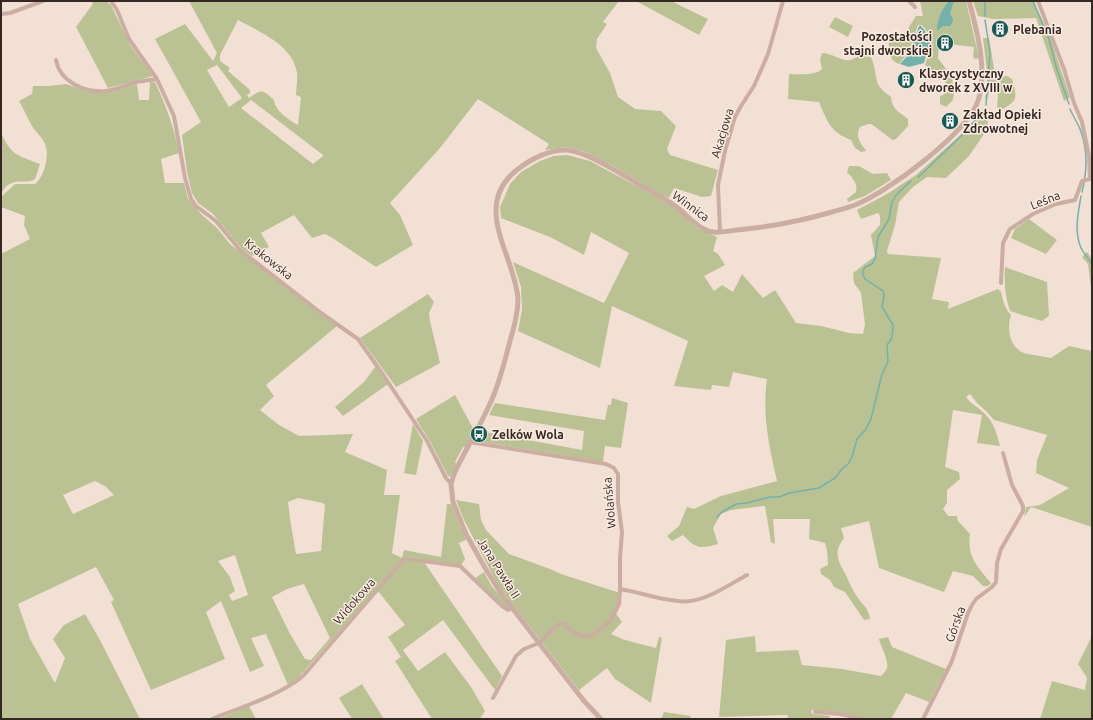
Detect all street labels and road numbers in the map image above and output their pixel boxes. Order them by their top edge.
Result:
street label: Akacjowa [708,107,736,159]
street label: Winnica [670,188,712,224]
street label: Leśna [1028,188,1062,212]
street label: Krakowska [242,236,296,282]
street label: Wolańska [600,477,618,529]
street label: Jana Pawła II [475,535,523,601]
street label: Widokowa [331,575,377,627]
street label: Górska [943,604,967,644]

